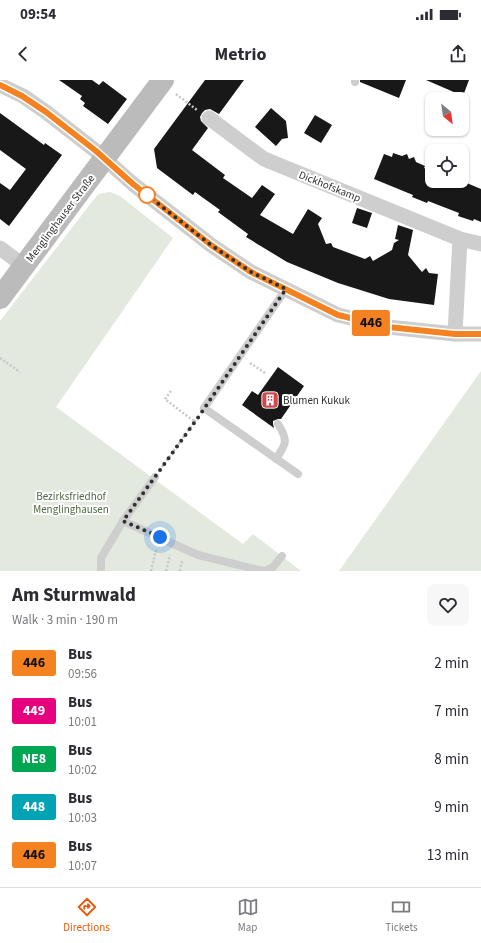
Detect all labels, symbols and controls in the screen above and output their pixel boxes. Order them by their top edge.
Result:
text: 09:54 [20,4,56,25]
text: Metrio [215,42,266,67]
icon: back [12,43,34,65]
icon: share [447,43,469,65]
north arrow [425,92,469,136]
map controls [425,92,469,188]
button: locate [425,144,469,188]
street label: Dickhofskamp [297,167,363,206]
street label: Menglinghauser Straße [23,171,99,265]
unlabelled marker [138,186,156,204]
line badge: 446 [348,310,394,336]
text: 446 [360,313,382,333]
building icon: Blumen Kukuk [260,390,280,410]
place label: Blumen Kukuk [283,393,351,408]
park label: Bezirksfriedhof Menglinghausen [33,489,109,517]
your location [150,527,170,547]
text: Am Sturmwald [12,582,136,609]
button: heart [427,584,469,626]
text: Walk · 3 min · 190 m [12,611,118,629]
text: Bus [68,644,92,665]
text: 446 [23,653,45,673]
text: 2 min [434,653,469,674]
text: 09:56 [68,665,97,683]
text: Bus [68,692,92,713]
text: 449 [23,701,45,721]
text: 7 min [434,701,469,722]
text: 10:01 [68,713,97,731]
text: Bus [68,740,92,761]
text: NE8 [22,749,46,769]
text: 8 min [434,749,469,770]
text: 10:02 [68,761,97,779]
text: Bus [68,788,92,809]
text: 448 [23,797,45,817]
text: 9 min [434,797,469,818]
text: 10:03 [68,809,97,827]
text: Bus [68,836,92,857]
text: 446 [23,845,45,865]
text: 13 min [427,845,469,866]
text: 10:07 [68,857,97,875]
tab: Directions [63,896,110,935]
tab: Map [237,896,259,935]
tab: Tickets [385,896,418,935]

